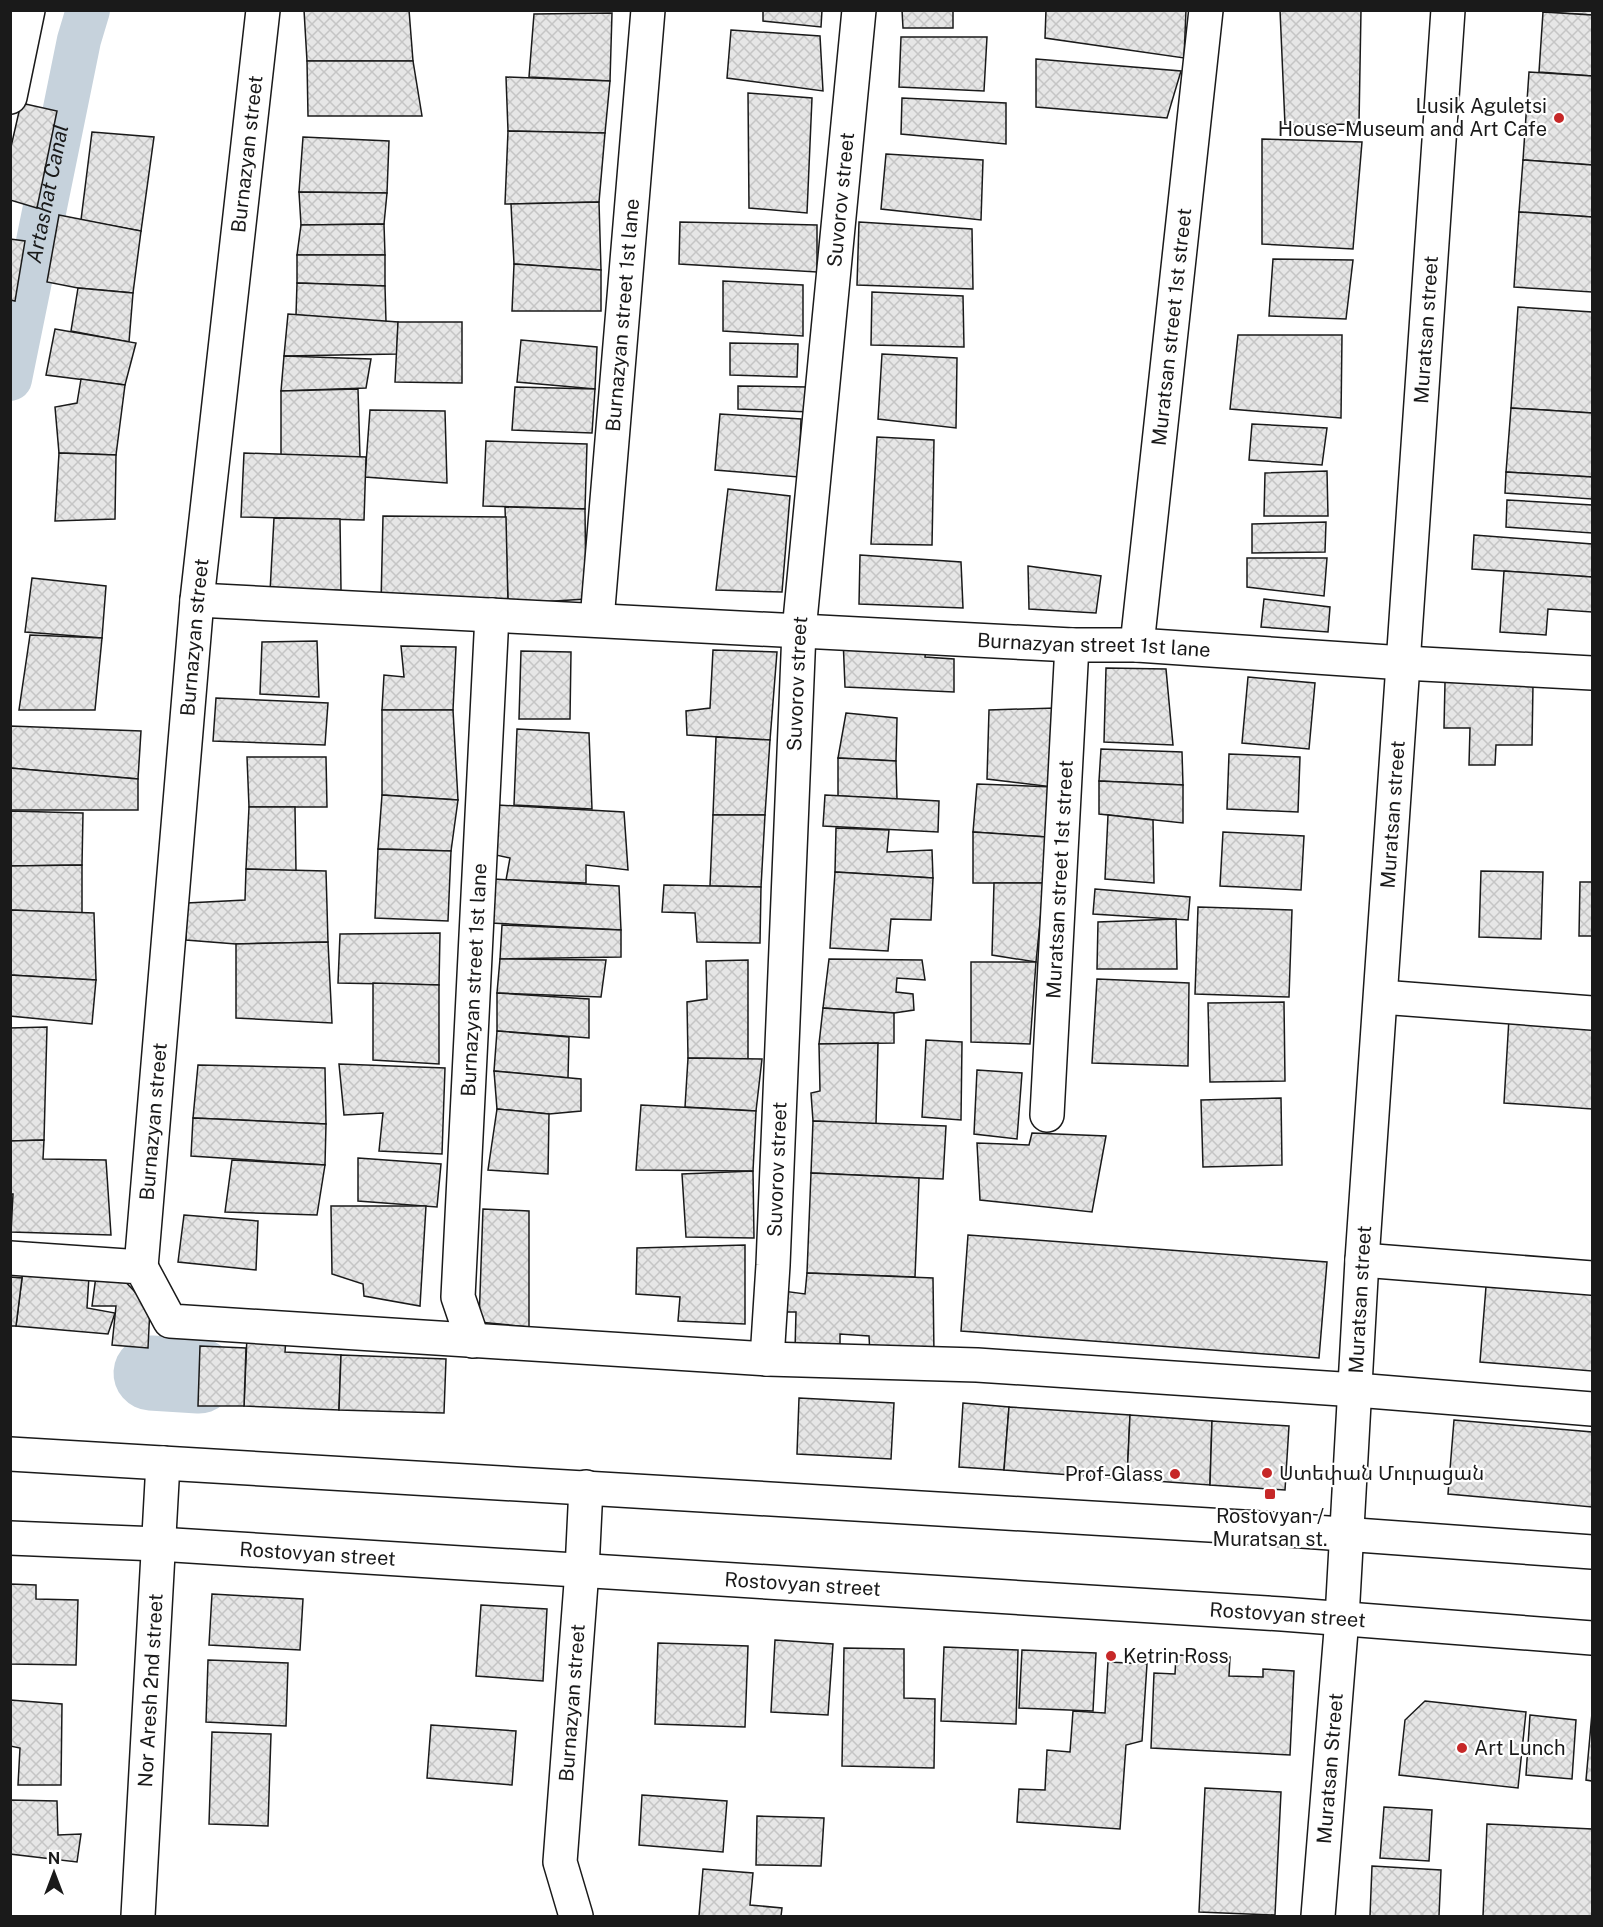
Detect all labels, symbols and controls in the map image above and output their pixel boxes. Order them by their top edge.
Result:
street label: Burnazyan street [226,74,268,234]
place label: Lusik Aguletsi House-Museum and Art Cafe [1278,94,1547,141]
marker: Lusik Aguletsi House-Museum and Art Cafe [1552,111,1566,125]
water label: Artashat Canal [21,122,73,265]
street label: Suvorov street [822,131,859,268]
street label: Burnazyan street 1st lane [601,198,644,433]
street label: Muratsan street 1st street [1147,207,1196,447]
street label: Muratsan street [1409,255,1443,405]
street label: Burnazyan street [175,557,214,717]
street label: Suvorov street [782,615,812,752]
street label: Burnazyan street 1st lane [976,628,1211,662]
street label: Muratsan street [1376,740,1410,889]
street label: Muratsan street 1st street [1041,759,1078,999]
street label: Burnazyan street 1st lane [456,863,492,1097]
street label: Burnazyan street [135,1042,172,1201]
street label: Suvorov street [762,1101,792,1237]
street label: Muratsan street [1344,1225,1376,1374]
place label: Ստեփան Մուրացան [1279,1461,1484,1485]
place label: Prof-Glass [1065,1462,1163,1486]
marker: Ստեփան Մուրացան [1260,1466,1274,1480]
marker: Prof-Glass [1168,1467,1182,1481]
marker: Rostovyan / Muratsan st. [1263,1487,1277,1501]
place label: Rostovyan / Muratsan st. [1212,1504,1328,1551]
street label: Rostovyan street [239,1537,396,1571]
street label: Rostovyan street [724,1567,882,1601]
street label: Nor Aresh 2nd street [133,1593,168,1788]
street label: Rostovyan street [1209,1598,1367,1632]
street label: Burnazyan street [554,1623,590,1783]
place label: Ketrin Ross [1123,1644,1229,1668]
marker: Ketrin Ross [1104,1649,1118,1663]
street label: Muratsan Street [1312,1692,1348,1845]
place label: Art Lunch [1474,1736,1566,1760]
marker: Art Lunch [1455,1741,1469,1755]
north arrow [24,1843,84,1903]
text: N [48,1849,60,1868]

